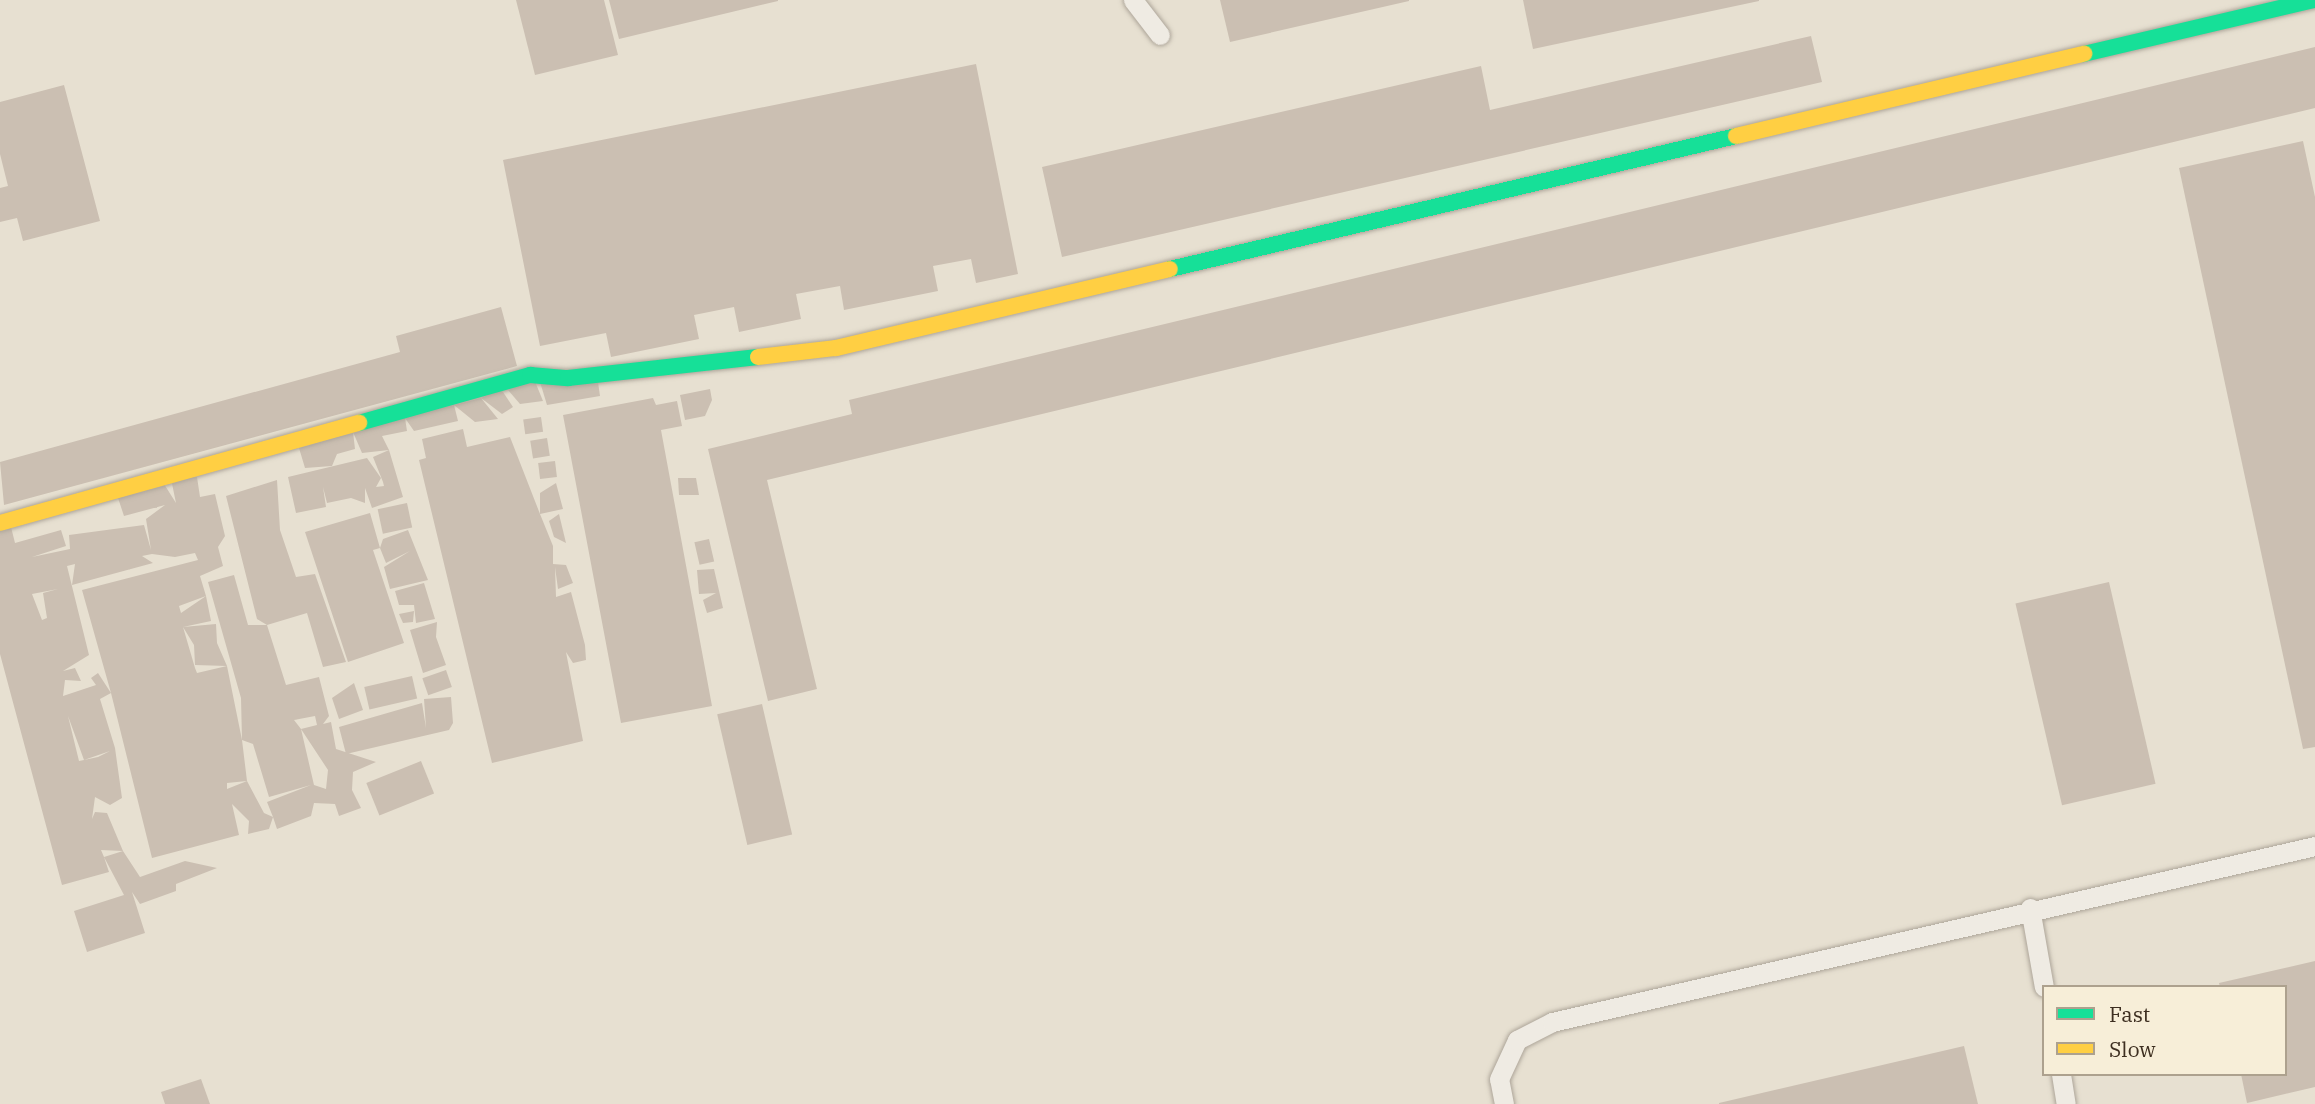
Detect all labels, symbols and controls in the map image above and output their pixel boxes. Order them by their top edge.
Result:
legend [2042,985,2287,1076]
text: Fast [2109,1000,2150,1028]
text: Slow [2109,1035,2156,1063]

